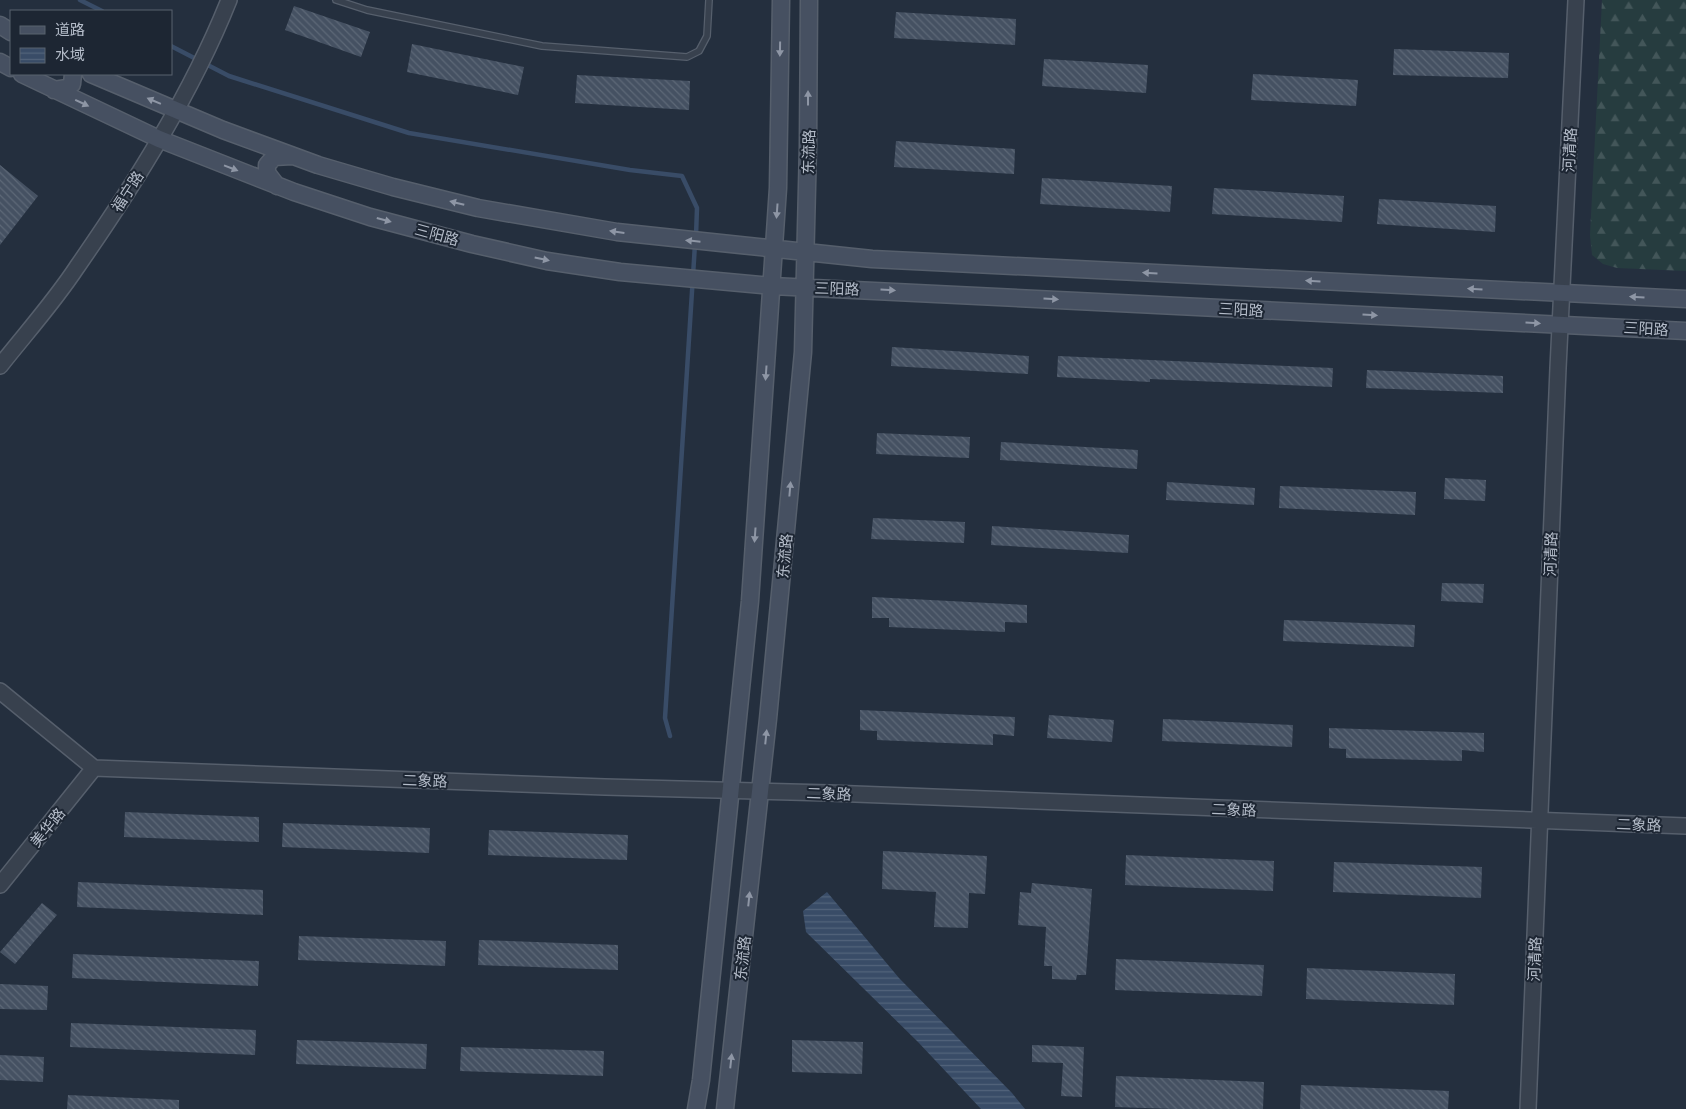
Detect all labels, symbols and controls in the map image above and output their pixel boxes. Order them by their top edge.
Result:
legend [10,10,172,75]
text: 道路 [55,19,85,39]
one-way arrow [776,41,784,57]
text: 水域 [55,44,85,64]
one-way arrow [804,90,812,106]
one-way arrow [146,97,161,105]
one-way arrow [75,99,89,107]
street label: 河清路 [1558,127,1580,173]
street label: 东流路 [798,129,818,175]
one-way arrow [223,165,238,172]
street label: 福宁路 [106,167,148,215]
one-way arrow [449,199,464,207]
one-way arrow [772,203,780,219]
one-way arrow [377,217,392,225]
street label: 三阳路 [413,219,461,249]
one-way arrow [608,228,624,236]
one-way arrow [685,236,701,244]
one-way arrow [535,255,550,263]
one-way arrow [1142,268,1158,276]
one-way arrow [1304,276,1320,284]
street label: 三阳路 [814,277,860,299]
one-way arrow [1467,285,1483,293]
one-way arrow [881,287,897,295]
one-way arrow [1629,292,1645,300]
one-way arrow [1043,295,1059,303]
street label: 三阳路 [1218,298,1264,320]
one-way arrow [1363,311,1379,319]
street label: 三阳路 [1623,317,1669,339]
one-way arrow [1525,319,1541,327]
one-way arrow [761,366,769,382]
one-way arrow [786,480,794,496]
one-way arrow [750,528,758,544]
street label: 河清路 [1539,531,1561,577]
street label: 东流路 [772,533,796,579]
one-way arrow [762,729,770,745]
street label: 二象路 [402,769,448,791]
street label: 二象路 [806,782,852,804]
street label: 二象路 [1211,798,1257,820]
street label: 美华路 [25,803,69,851]
street label: 二象路 [1616,813,1662,835]
one-way arrow [745,891,753,907]
street label: 东流路 [730,935,754,981]
street label: 河清路 [1523,936,1545,982]
one-way arrow [727,1052,735,1068]

